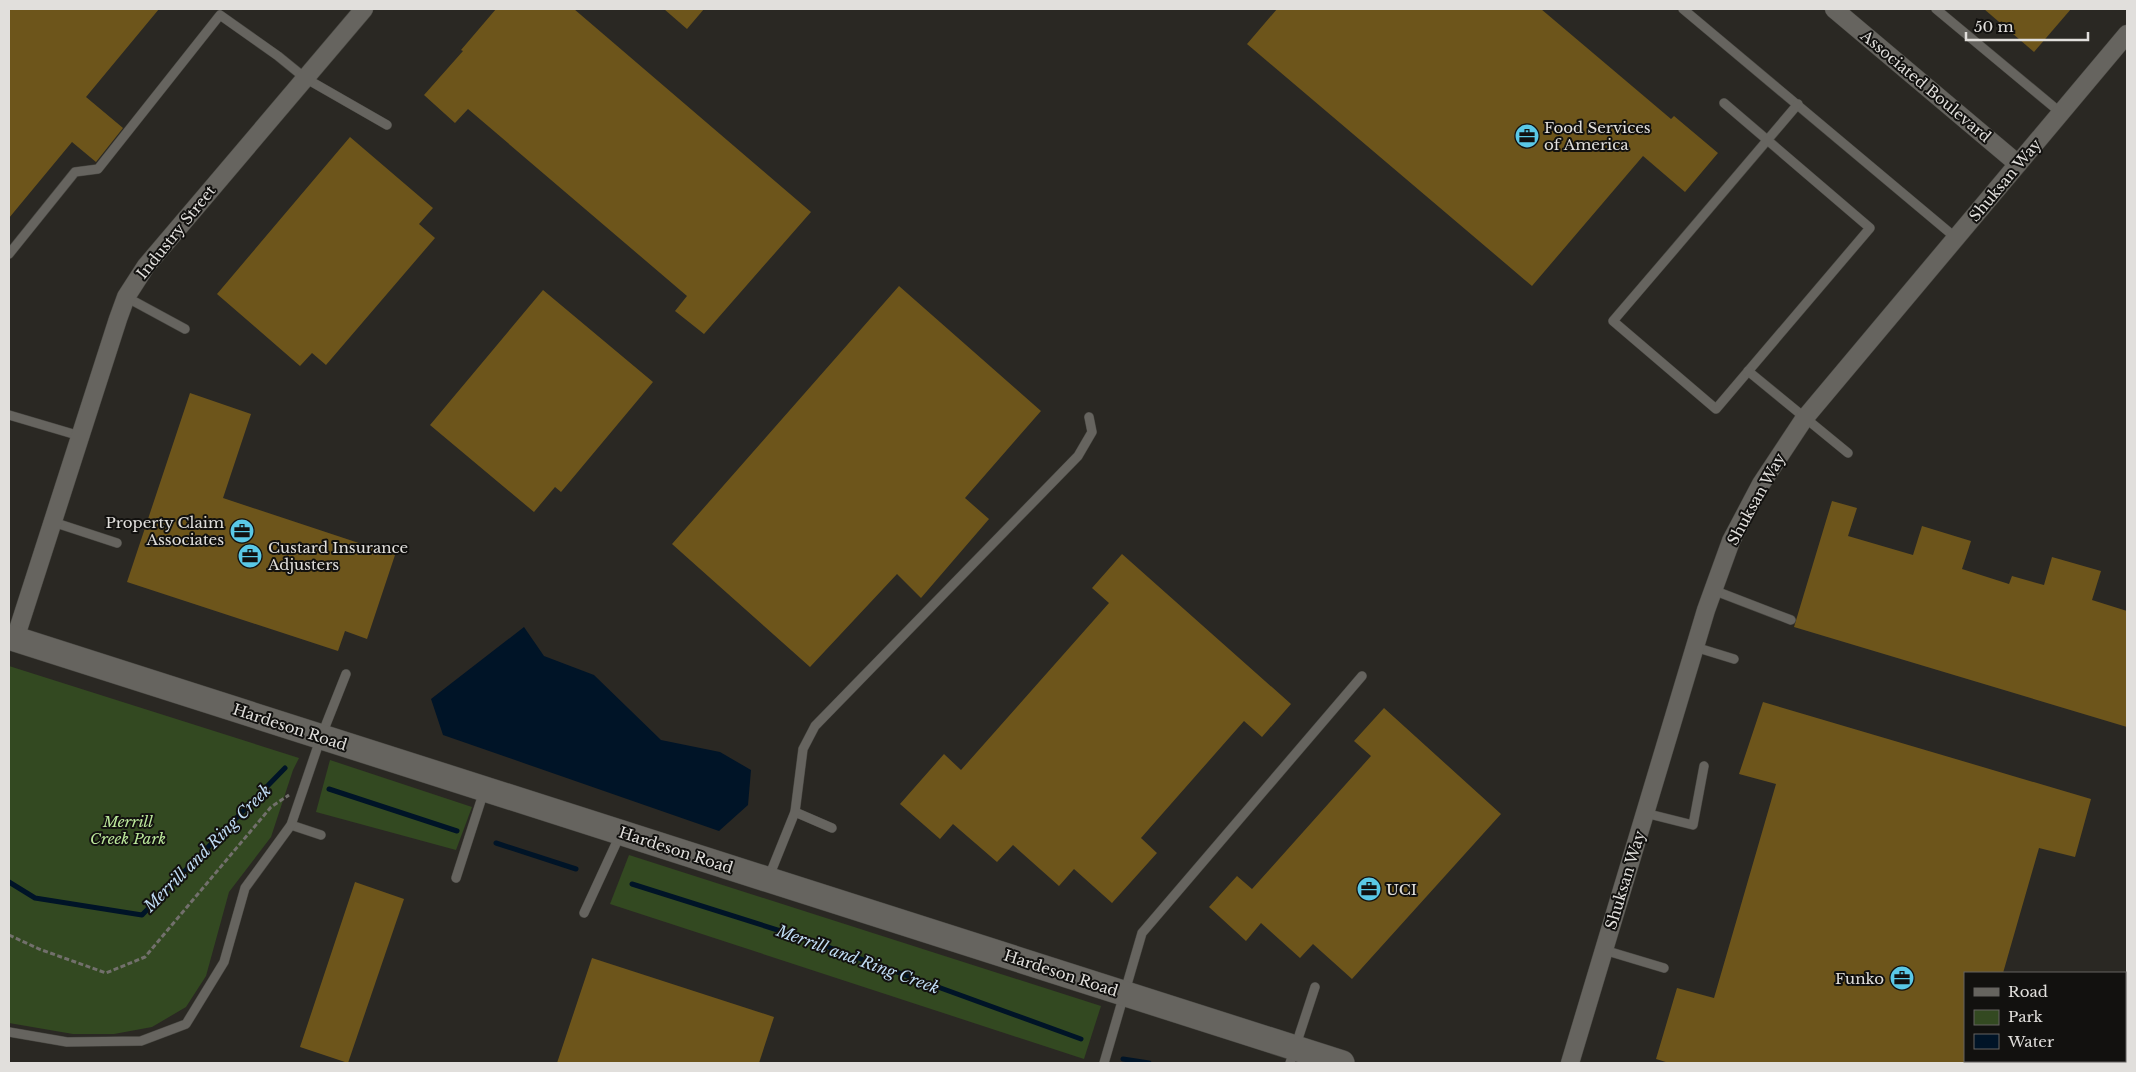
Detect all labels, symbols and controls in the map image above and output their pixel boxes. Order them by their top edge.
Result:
scale bar [1966,10,2088,42]
text: 50 m [1974,17,2014,36]
street label: Associated Boulevard [1856,25,1995,146]
place label: Food Services of America [1544,118,1651,154]
office icon: Food Services of America [1514,123,1540,149]
street label: Shuksan Way [1965,134,2045,225]
street label: Industry Street [132,181,220,283]
street label: Shuksan Way [1723,449,1789,548]
place label: Property Claim Associates [105,513,224,549]
office icon: Property Claim Associates [229,518,255,544]
place label: Custard Insurance Adjusters [267,538,408,574]
office icon: Custard Insurance Adjusters [237,543,263,569]
street label: Hardeson Road [230,700,350,754]
water label: Merrill and Ring Creek [138,780,275,917]
park label: Merrill Creek Park [90,812,166,848]
street label: Hardeson Road [616,823,736,877]
street label: Shuksan Way [1601,828,1649,932]
office icon: UCI [1356,876,1382,902]
place label: UCI [1386,880,1417,899]
water label: Merrill and Ring Creek [773,920,942,998]
street label: Hardeson Road [1001,946,1121,1000]
office icon: Funko [1889,965,1915,991]
place label: Funko [1835,969,1884,988]
legend [1964,972,2126,1062]
text: Road [2008,982,2048,1001]
text: Park [2008,1007,2044,1026]
text: Water [2007,1032,2055,1051]

